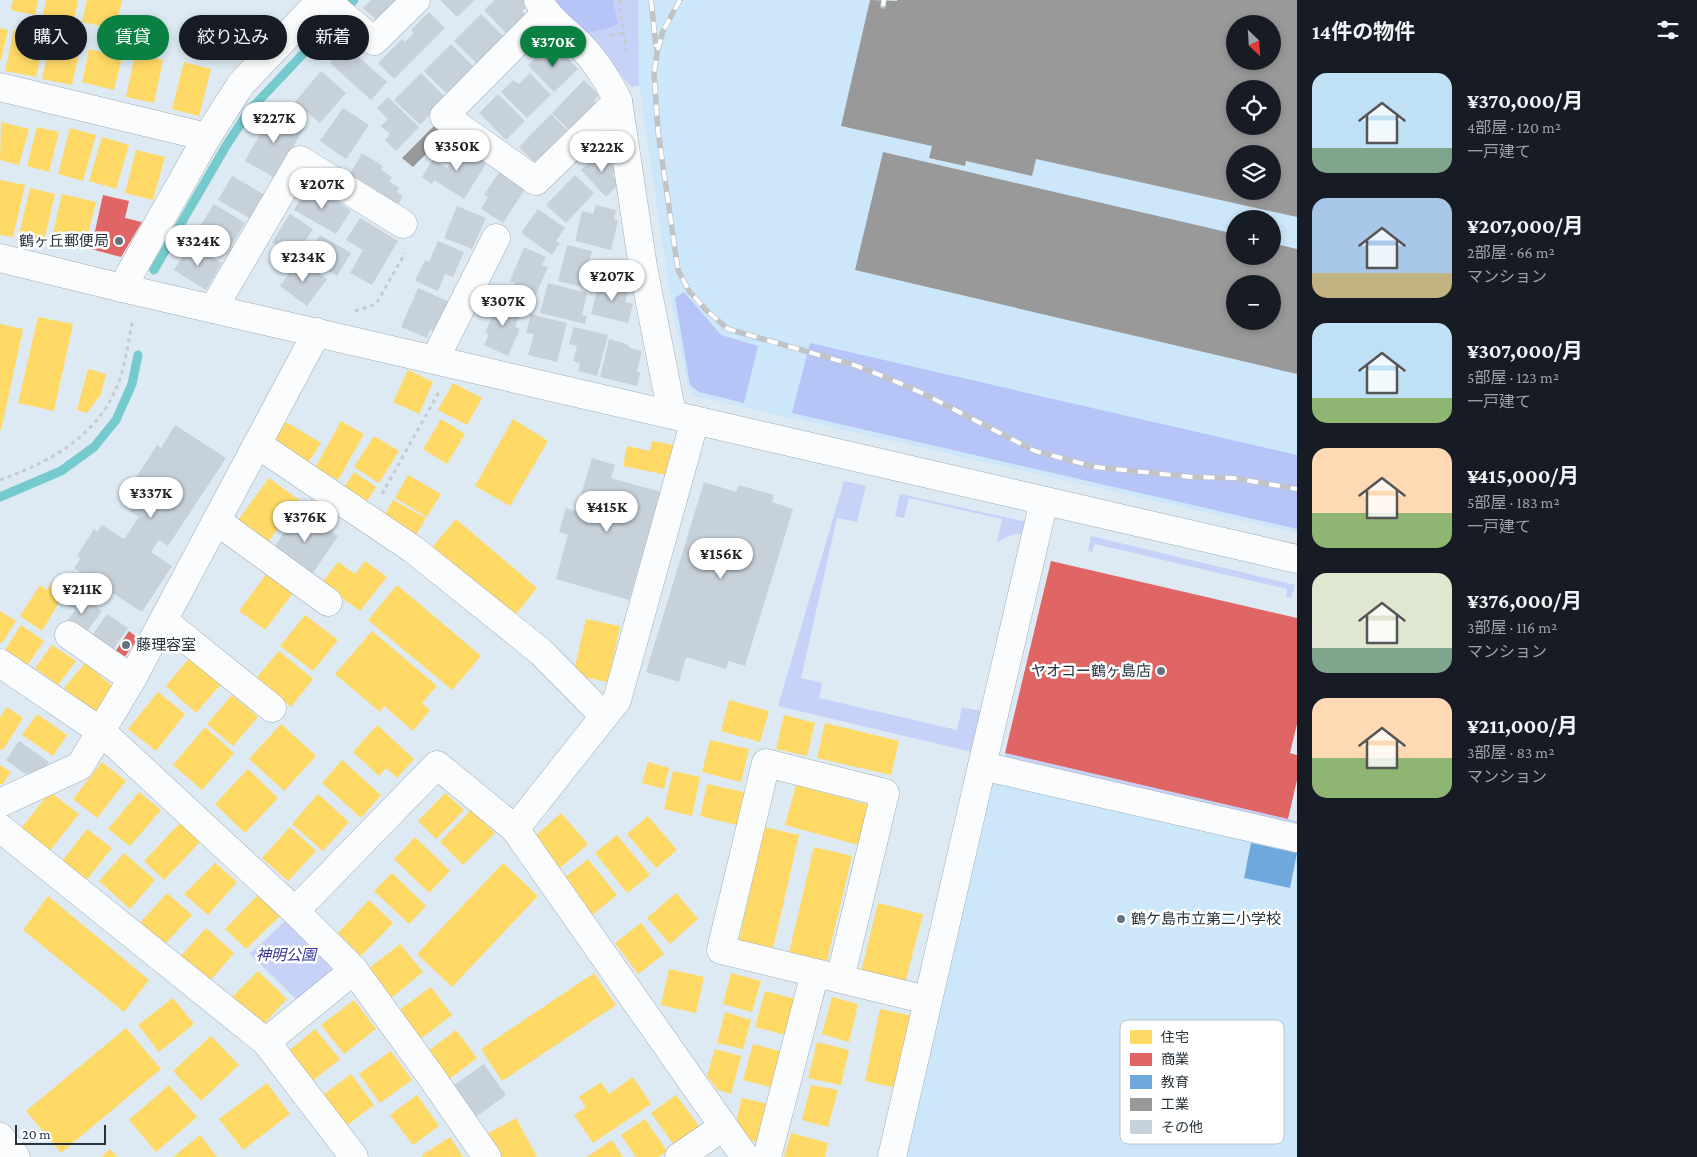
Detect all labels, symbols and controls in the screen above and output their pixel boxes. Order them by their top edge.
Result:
chip: 購入 [15,15,87,60]
chip: 賃貸 [97,15,169,60]
chip: 絞り込み [179,15,287,60]
chip: 新着 [297,15,369,60]
north arrow [1226,15,1281,70]
map controls [1226,15,1281,330]
icon: filters [1654,16,1682,44]
text: 14件の物件 [1312,20,1415,44]
pin: ¥370K [518,26,588,68]
text: ¥370K [531,33,575,50]
button: locate [1226,80,1281,135]
text: ¥370,000/月 [1467,89,1583,113]
icon: home [1352,93,1412,153]
pin: ¥227K [239,102,309,144]
text: ¥227K [253,109,295,126]
text: 4部屋 · 120 m² [1467,119,1561,136]
pin: ¥350K [422,130,492,172]
pin: ¥222K [567,130,637,173]
text: ¥350K [435,137,479,154]
text: ¥222K [580,138,624,155]
text: 一戸建て [1467,143,1531,160]
button: layers [1226,145,1281,200]
pin: ¥207K [287,168,357,210]
text: ¥207K [300,175,344,192]
button: + [1226,210,1281,265]
text: ¥207,000/月 [1467,214,1584,238]
icon: home [1352,218,1412,278]
pin: ¥324K [163,224,233,267]
text: ¥324K [176,232,220,249]
place label: 鶴ヶ丘郵便局 [19,233,109,249]
marker: 鶴ヶ丘郵便局 [113,235,125,247]
pin: ¥234K [268,240,338,283]
text: 2部屋 · 66 m² [1467,244,1555,261]
text: ¥234K [281,248,325,265]
pin: ¥207K [577,260,647,302]
text: ¥207K [590,267,634,284]
text: マンション [1467,268,1547,285]
button: − [1226,275,1281,330]
pin: ¥307K [468,284,538,327]
text: ¥307K [481,292,525,309]
text: ¥307,000/月 [1467,339,1583,363]
icon: home [1352,343,1412,403]
text: 5部屋 · 123 m² [1467,369,1559,386]
text: 一戸建て [1467,393,1531,410]
text: ¥415,000/月 [1467,464,1579,488]
icon: home [1352,468,1412,528]
pin: ¥337K [116,476,186,519]
text: ¥337K [130,484,172,501]
pin: ¥415K [572,490,642,533]
text: 5部屋 · 183 m² [1467,494,1560,511]
text: ¥415K [587,498,627,515]
pin: ¥376K [270,500,340,543]
text: ¥376K [284,508,326,525]
text: 一戸建て [1467,518,1531,535]
pin: ¥156K [686,538,756,580]
text: ¥156K [700,545,742,562]
pin: ¥211K [47,572,117,615]
text: ¥211K [62,580,102,597]
text: ¥376,000/月 [1467,589,1582,613]
icon: home [1352,593,1412,653]
text: 3部屋 · 116 m² [1467,619,1557,636]
place label: 藤理容室 [136,637,196,653]
marker: 藤理容室 [120,639,132,651]
text: マンション [1467,643,1547,660]
place label: ヤオコー鶴ヶ島店 [1031,663,1151,679]
marker: ヤオコー鶴ヶ島店 [1155,665,1167,677]
text: ¥211,000/月 [1467,714,1578,738]
icon: home [1352,718,1412,778]
text: 3部屋 · 83 m² [1467,744,1554,761]
text: マンション [1467,768,1547,785]
place label: 鶴ケ島市立第二小学校 [1131,911,1281,927]
marker: 鶴ケ島市立第二小学校 [1115,913,1127,925]
park label: 神明公園 [256,947,318,963]
legend [1120,1020,1284,1144]
text: 住宅 [1161,1029,1189,1045]
text: 商業 [1161,1051,1189,1067]
text: 教育 [1161,1074,1189,1090]
text: 工業 [1161,1096,1189,1112]
text: その他 [1161,1119,1203,1135]
scale bar [15,1122,106,1145]
text: 20 m [22,1126,50,1142]

